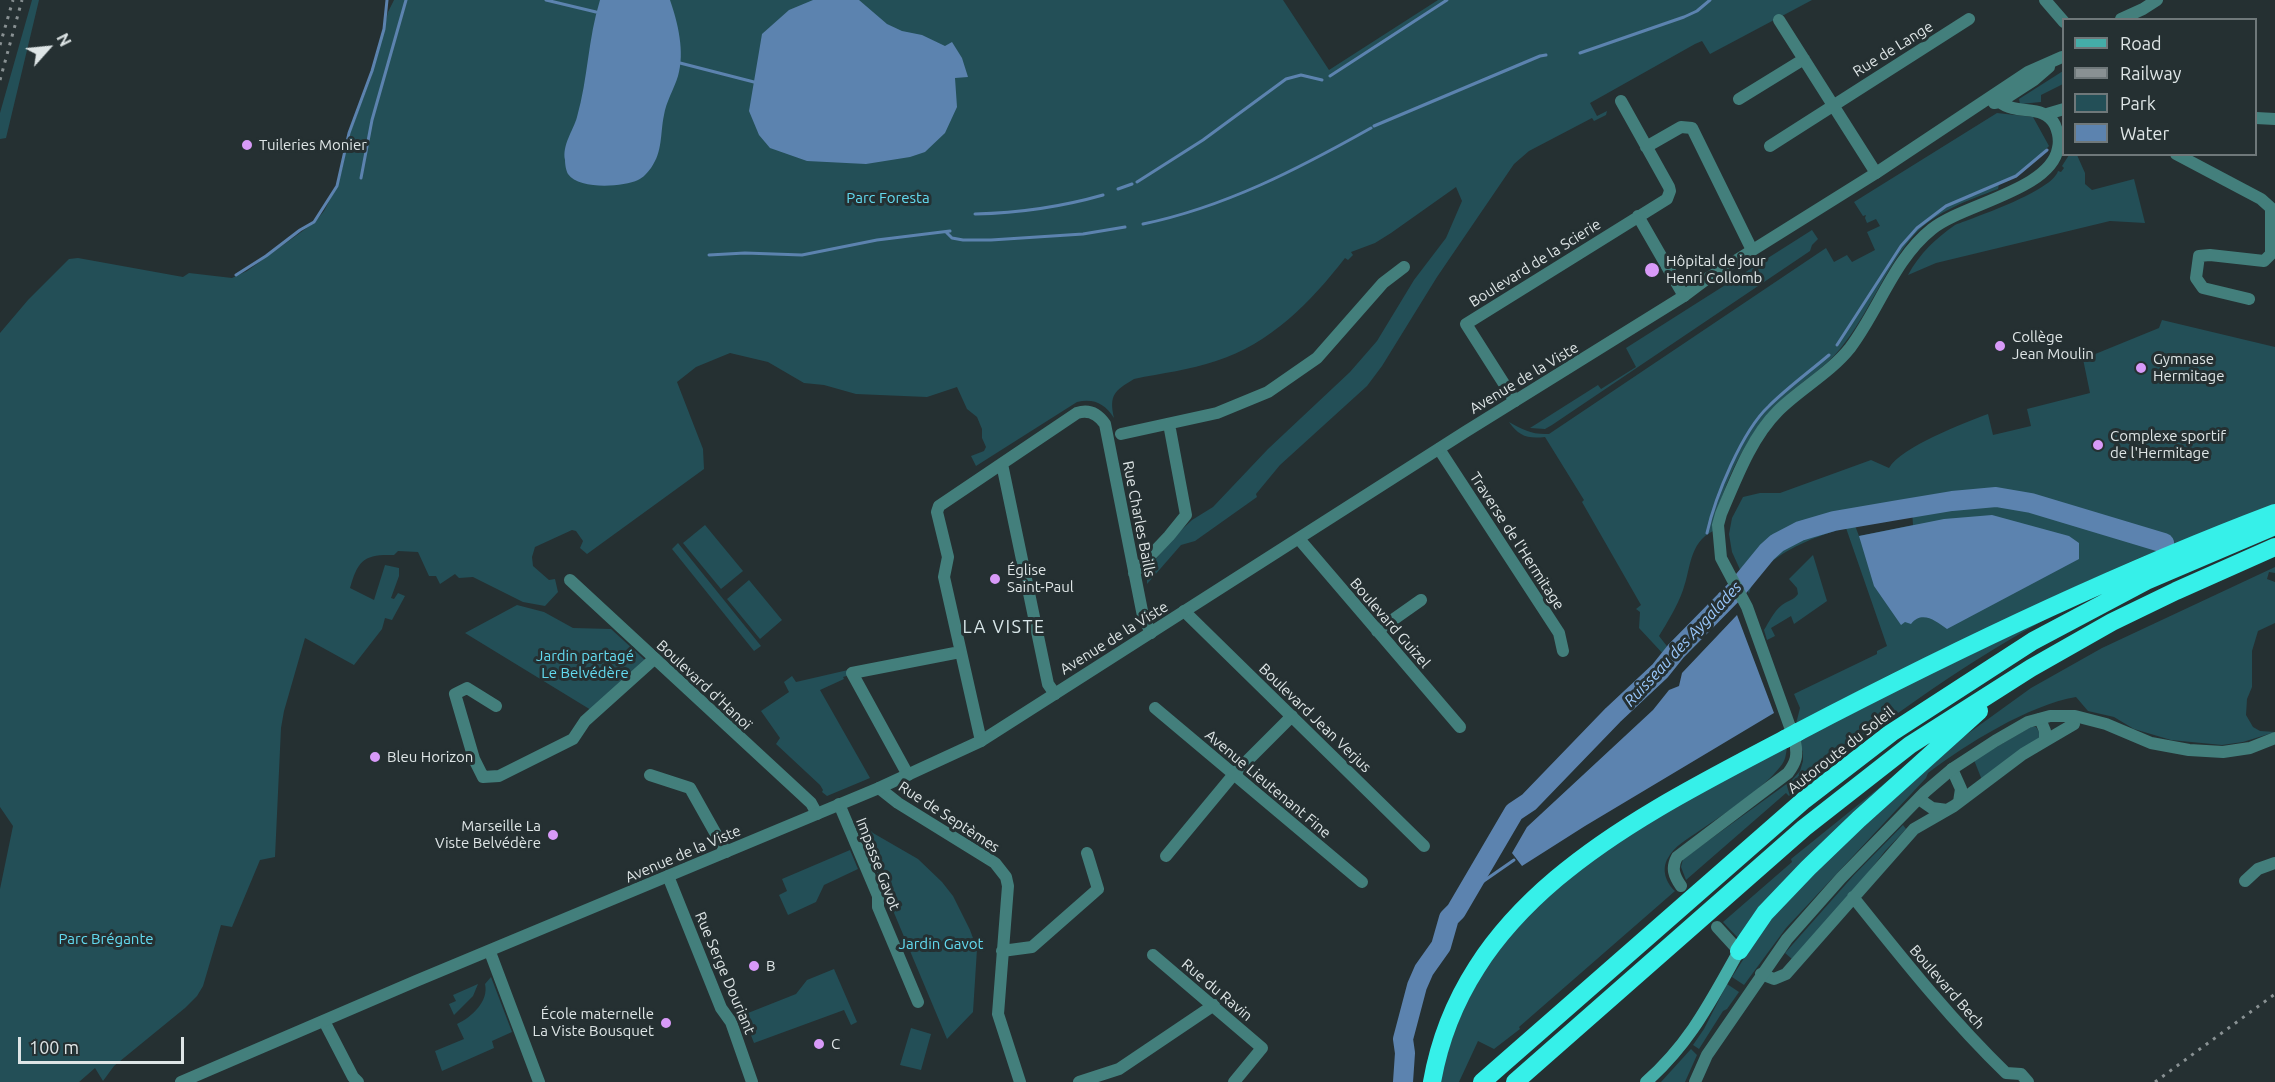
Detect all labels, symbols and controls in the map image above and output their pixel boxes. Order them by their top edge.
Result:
street label: Rue de Lange [1850,17,1936,81]
north arrow [18,18,78,78]
legend [2062,18,2257,156]
text: N [53,30,75,49]
text: Road [2120,33,2162,53]
text: Railway [2120,63,2181,83]
text: Park [2120,93,2156,113]
text: Water [2120,123,2169,143]
place label: Tuileries Monier [259,136,367,154]
marker: Tuileries Monier [240,138,254,152]
park label: Parc Foresta [846,189,930,207]
street label: Boulevard de la Scierie [1466,215,1604,311]
place label: Hôpital de jour Henri Collomb [1666,252,1766,287]
marker: Hôpital de jour Henri Collomb [1643,261,1661,279]
place label: Collège Jean Moulin [2012,328,2094,363]
street label: Avenue de la Viste [1466,338,1582,418]
marker: Collège Jean Moulin [1993,339,2007,353]
place label: Gymnase Hermitage [2153,350,2224,385]
marker: Gymnase Hermitage [2134,361,2148,375]
place label: Complexe sportif de l'Hermitage [2110,427,2226,462]
marker: Complexe sportif de l'Hermitage [2091,438,2105,452]
street label: Rue Charles Baills [1119,459,1159,579]
street label: Traverse de l'Hermitage [1466,469,1568,613]
place label: Église Saint-Paul [1007,561,1074,596]
marker: Église Saint-Paul [988,572,1002,586]
street label: Boulevard Guizel [1346,574,1434,672]
water label: Ruisseau des Aygalades [1620,578,1746,710]
street label: Avenue de la Viste [1057,598,1171,678]
district label: LA VISTE [962,616,1046,638]
street label: Boulevard d'Hanoï [653,636,755,734]
park label: Jardin partagé Le Belvédère [536,647,634,682]
street label: Boulevard Jean Verjus [1255,660,1375,776]
street label: Autoroute du Soleil [1784,703,1898,797]
street label: Avenue Lieutenant Fine [1201,726,1335,842]
place label: Bleu Horizon [387,748,473,766]
marker: Bleu Horizon [368,750,382,764]
street label: Rue de Septèmes [895,778,1003,856]
street label: Impasse Gavot [852,815,904,913]
place label: Marseille La Viste Belvédère [435,817,541,852]
street label: Avenue de la Viste [622,822,744,886]
marker: Marseille La Viste Belvédère [546,828,560,842]
street label: Rue Serge Douriant [691,909,759,1037]
park label: Parc Brégante [58,930,154,948]
park label: Jardin Gavot [899,935,983,953]
street label: Boulevard Bech [1906,941,1988,1033]
street label: Rue du Ravin [1178,955,1256,1025]
place label: B [766,957,776,975]
marker: B [747,959,761,973]
place label: École maternelle La Viste Bousquet [533,1005,654,1040]
marker: École maternelle La Viste Bousquet [659,1016,673,1030]
scale bar [21,1025,188,1063]
place label: C [831,1035,840,1053]
text: 100 m [29,1037,79,1057]
marker: C [812,1037,826,1051]

